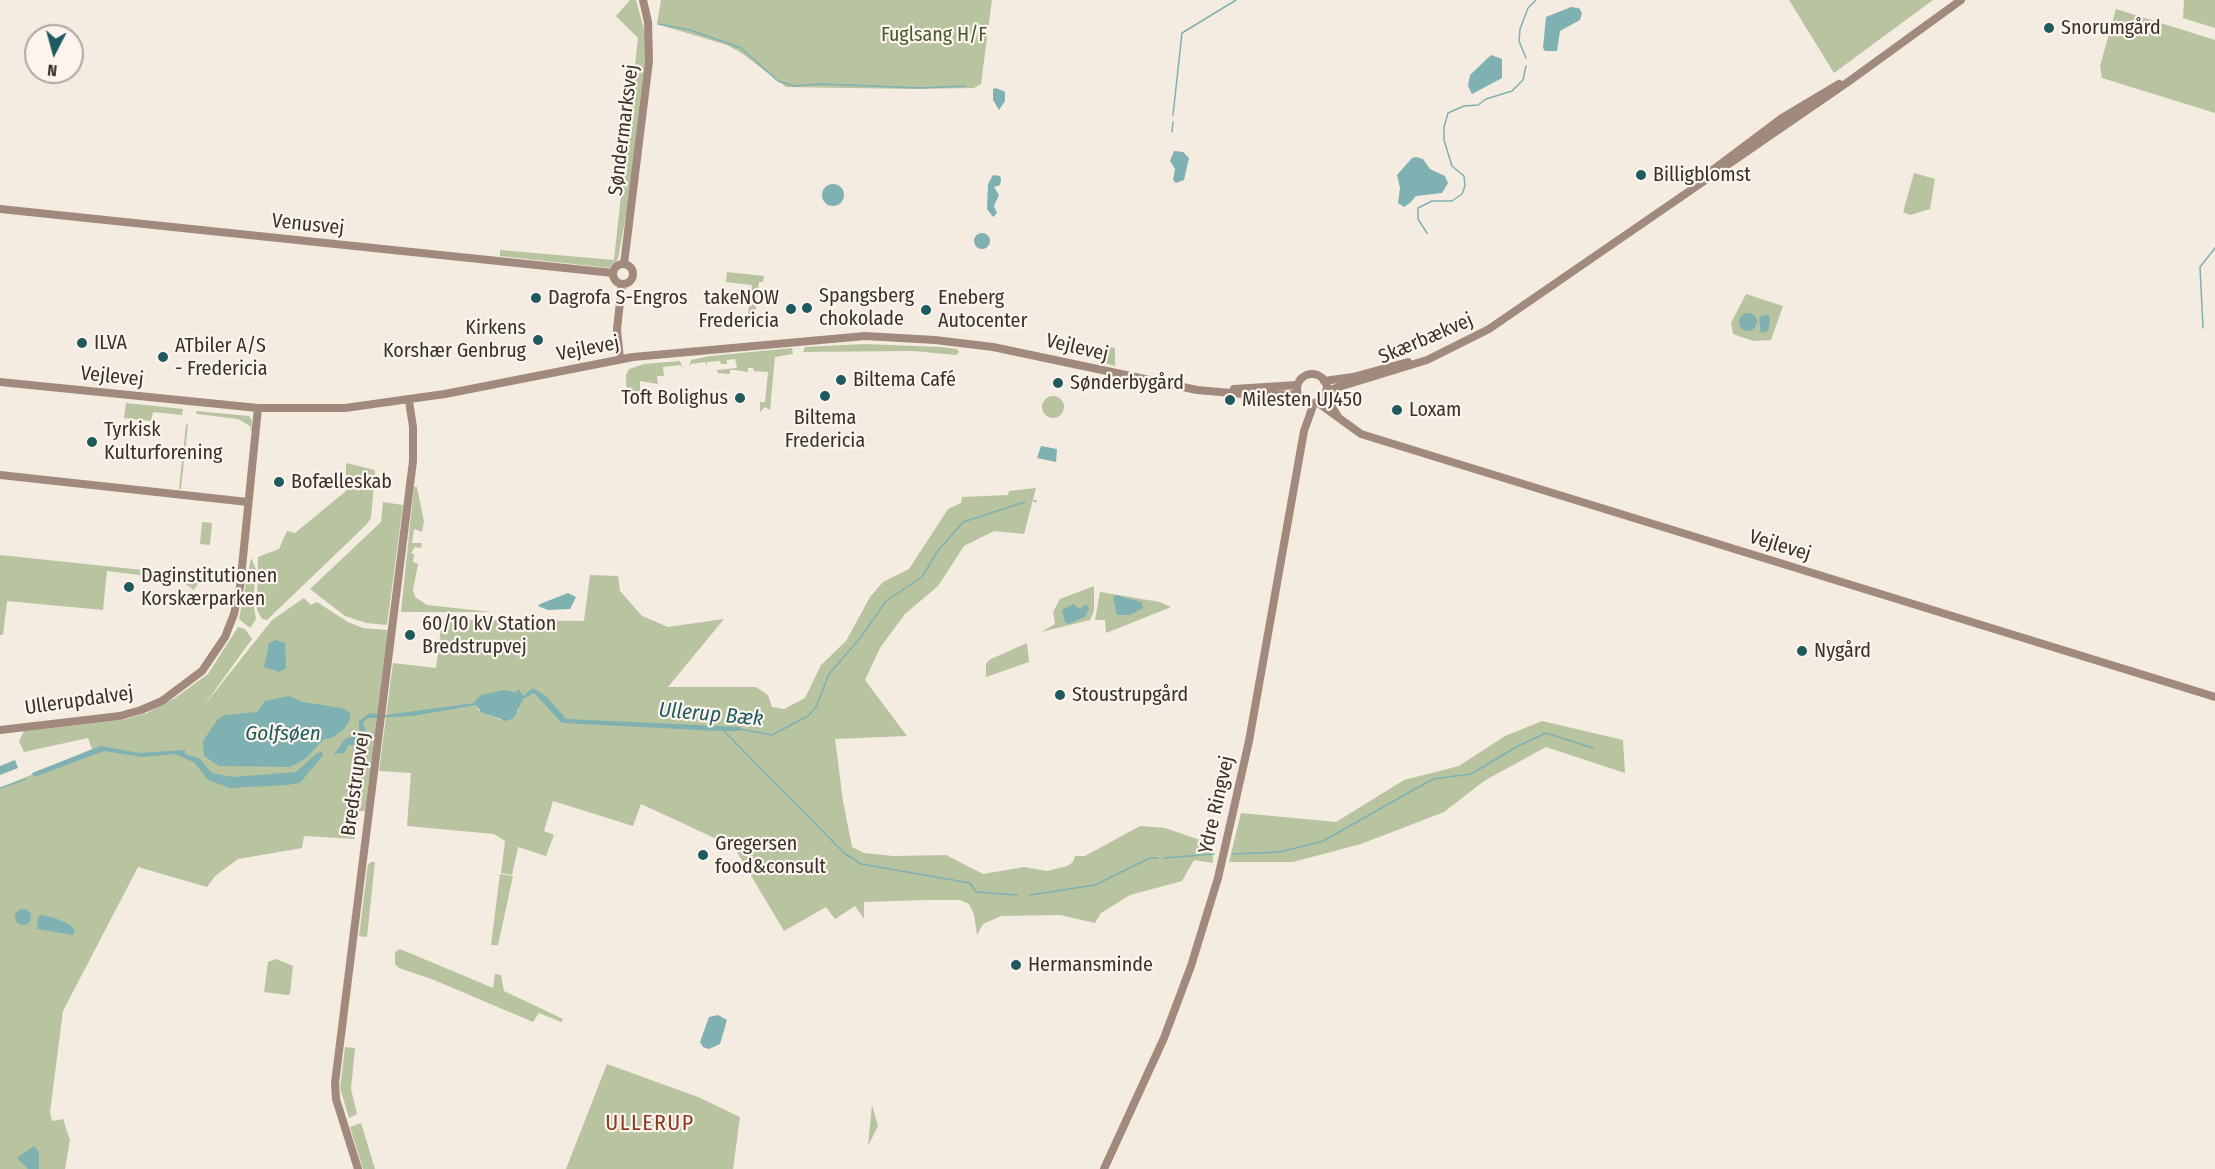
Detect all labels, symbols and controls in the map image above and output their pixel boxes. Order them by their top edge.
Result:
place label: Snorumgård [2061,16,2161,40]
marker: Snorumgård [2042,21,2056,35]
park label: Fuglsang H/F [881,23,987,47]
north arrow [24,24,84,84]
text: N [47,60,58,80]
street label: Søndermarksvej [604,63,644,197]
place label: Billigblomst [1653,163,1751,187]
marker: Billigblomst [1634,168,1648,182]
street label: Venusvej [271,209,345,241]
place label: Spangsberg chokolade [819,284,914,331]
place label: Dagrofa S-Engros [548,286,687,310]
place label: takeNOW Fredericia [699,286,779,333]
place label: Eneberg Autocenter [938,286,1027,333]
marker: Dagrofa S-Engros [529,291,543,305]
marker: Spangsberg chokolade [800,301,814,315]
marker: takeNOW Fredericia [784,302,798,316]
marker: Eneberg Autocenter [919,303,933,317]
street label: Skærbækvej [1375,308,1477,370]
place label: Kirkens Korshær Genbrug [383,316,526,363]
street label: Vejlevej [1043,329,1111,367]
place label: ILVA [94,331,127,355]
street label: Vejlevej [555,331,621,367]
marker: Kirkens Korshær Genbrug [531,333,545,347]
place label: ATbiler A/S - Fredericia [175,334,267,381]
marker: ILVA [75,336,89,350]
marker: ATbiler A/S - Fredericia [156,350,170,364]
street label: Vejlevej [79,362,145,392]
place label: Biltema Café [853,368,956,392]
place label: Sønderbygård [1070,371,1184,395]
marker: Biltema Café [834,373,848,387]
marker: Sønderbygård [1051,376,1065,390]
place label: Toft Bolighus [621,386,728,410]
place label: Milesten UJ450 [1242,388,1362,412]
marker: Biltema Fredericia [818,389,832,403]
marker: Toft Bolighus [733,391,747,405]
marker: Milesten UJ450 [1223,393,1237,407]
place label: Loxam [1409,398,1461,422]
marker: Loxam [1390,403,1404,417]
place label: Biltema Fredericia [785,406,865,453]
place label: Tyrkisk Kulturforening [104,418,222,465]
marker: Tyrkisk Kulturforening [85,435,99,449]
place label: Bofælleskab [291,470,392,494]
marker: Bofælleskab [272,475,286,489]
street label: Vejlevej [1746,525,1814,567]
place label: Daginstitutionen Korskærparken [141,564,277,611]
marker: Daginstitutionen Korskærparken [122,580,136,594]
place label: 60/10 kV Station Bredstrupvej [422,612,556,659]
marker: 60/10 kV Station Bredstrupvej [403,628,417,642]
place label: Nygård [1814,639,1871,663]
marker: Nygård [1795,644,1809,658]
street label: Ullerupdalvej [23,682,135,720]
place label: Stoustrupgård [1072,683,1188,707]
marker: Stoustrupgård [1053,688,1067,702]
water label: Ullerup Bæk [658,698,764,732]
water label: Golfsøen [245,721,321,747]
street label: Bredstrupvej [337,730,375,838]
street label: Ydre Ringvej [1194,754,1240,856]
place label: Gregersen food&consult [715,832,826,879]
marker: Gregersen food&consult [696,848,710,862]
place label: Hermansminde [1028,953,1153,977]
marker: Hermansminde [1009,958,1023,972]
district label: ULLERUP [605,1111,695,1137]

